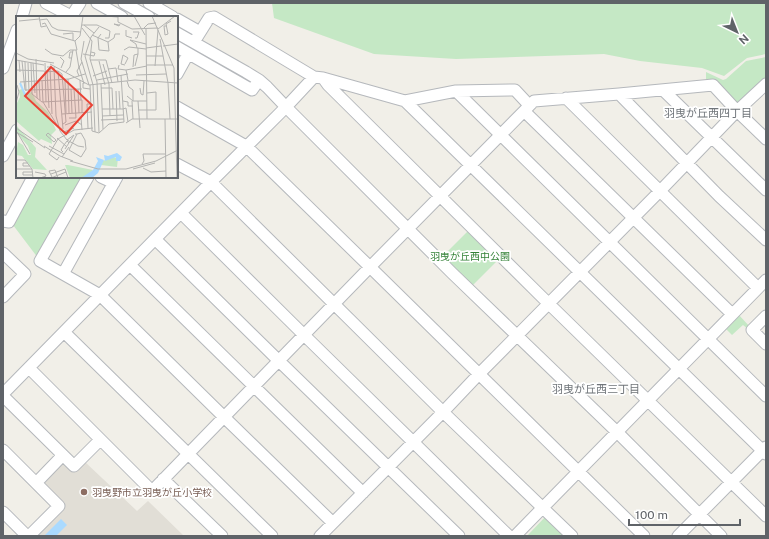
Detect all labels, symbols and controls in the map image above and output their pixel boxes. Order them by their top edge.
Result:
north arrow [717,12,757,52]
inset map [16,16,178,178]
text: N [737,32,751,47]
district label: 羽曳が丘西四丁目 [664,107,752,119]
park label: 羽曳が丘西中公園 [430,250,510,262]
district label: 羽曳が丘西三丁目 [552,383,640,395]
place label: 羽曳野市立羽曳が丘小学校 [92,486,212,498]
marker: 羽曳野市立羽曳が丘小学校 [79,487,89,497]
scale bar [629,501,740,527]
text: 100 m [635,508,668,522]

